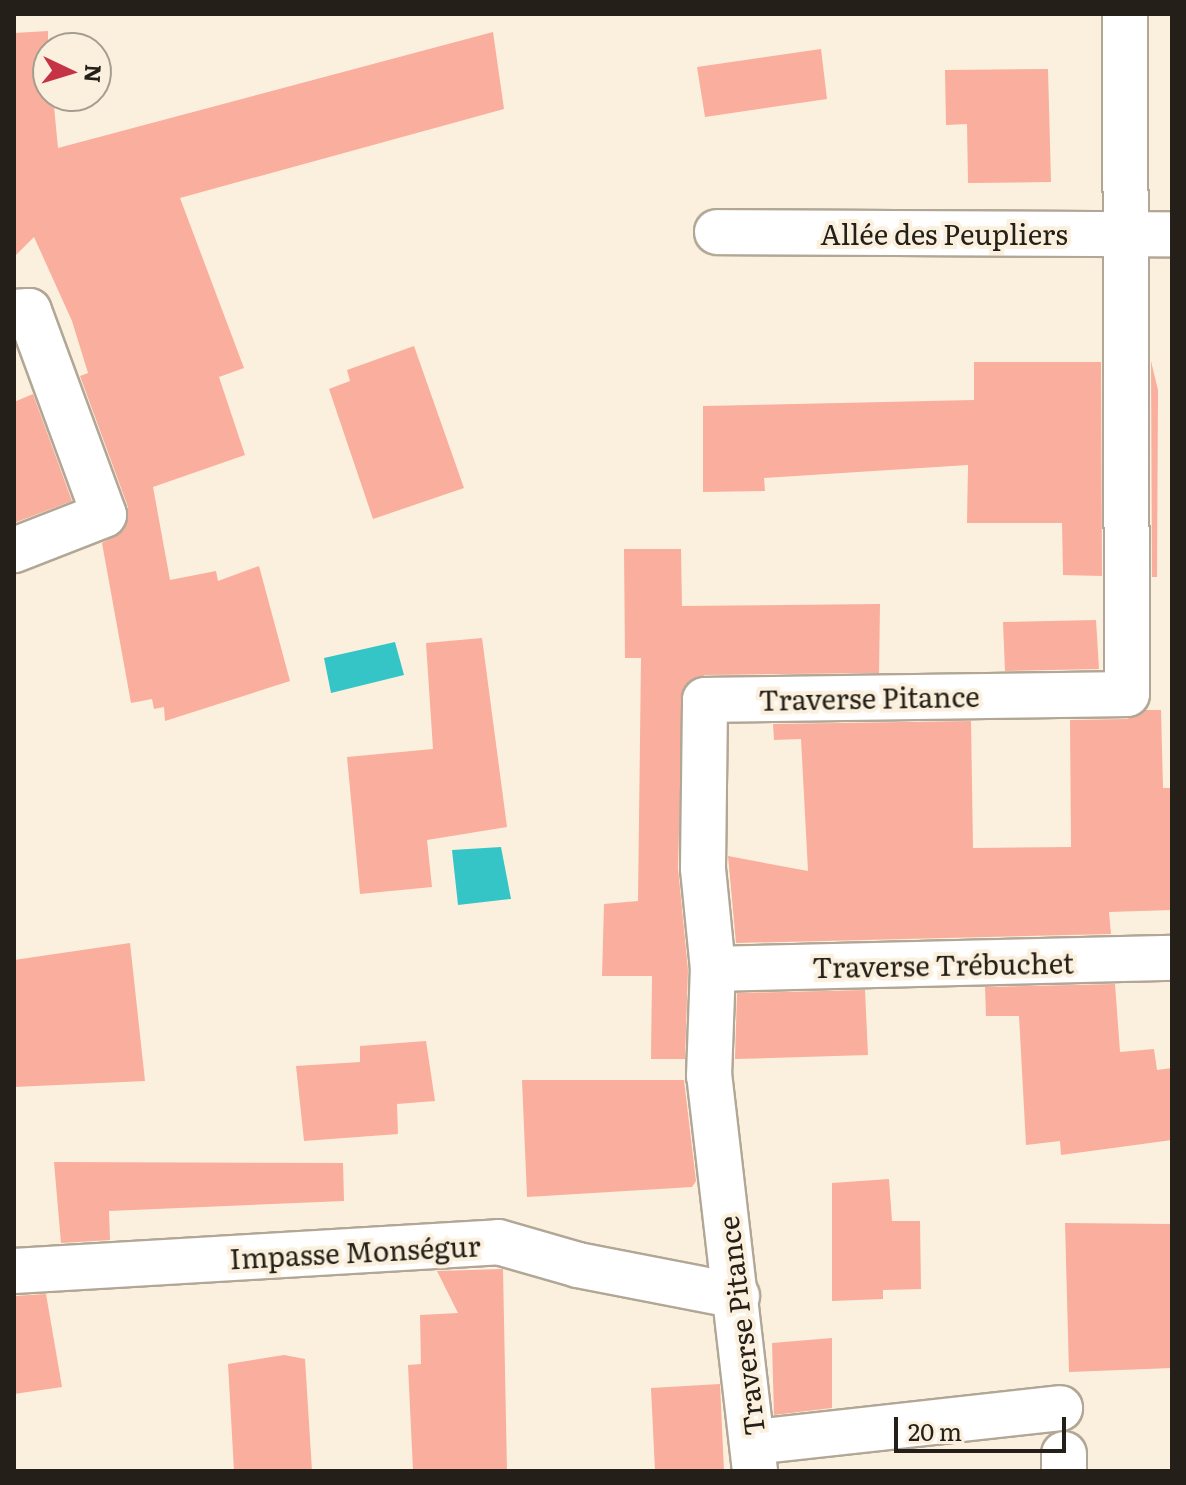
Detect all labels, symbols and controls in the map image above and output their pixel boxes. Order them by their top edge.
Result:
north arrow [32,32,112,112]
text: N [77,63,112,84]
street label: Allée des Peupliers [820,216,1068,250]
street label: Traverse Pitance [758,678,980,716]
street label: Traverse Trébuchet [812,945,1074,983]
street label: Traverse Pitance [710,1214,770,1438]
street label: Impasse Monségur [229,1228,481,1274]
scale bar [898,1401,1070,1451]
text: 20 m [908,1413,962,1448]

